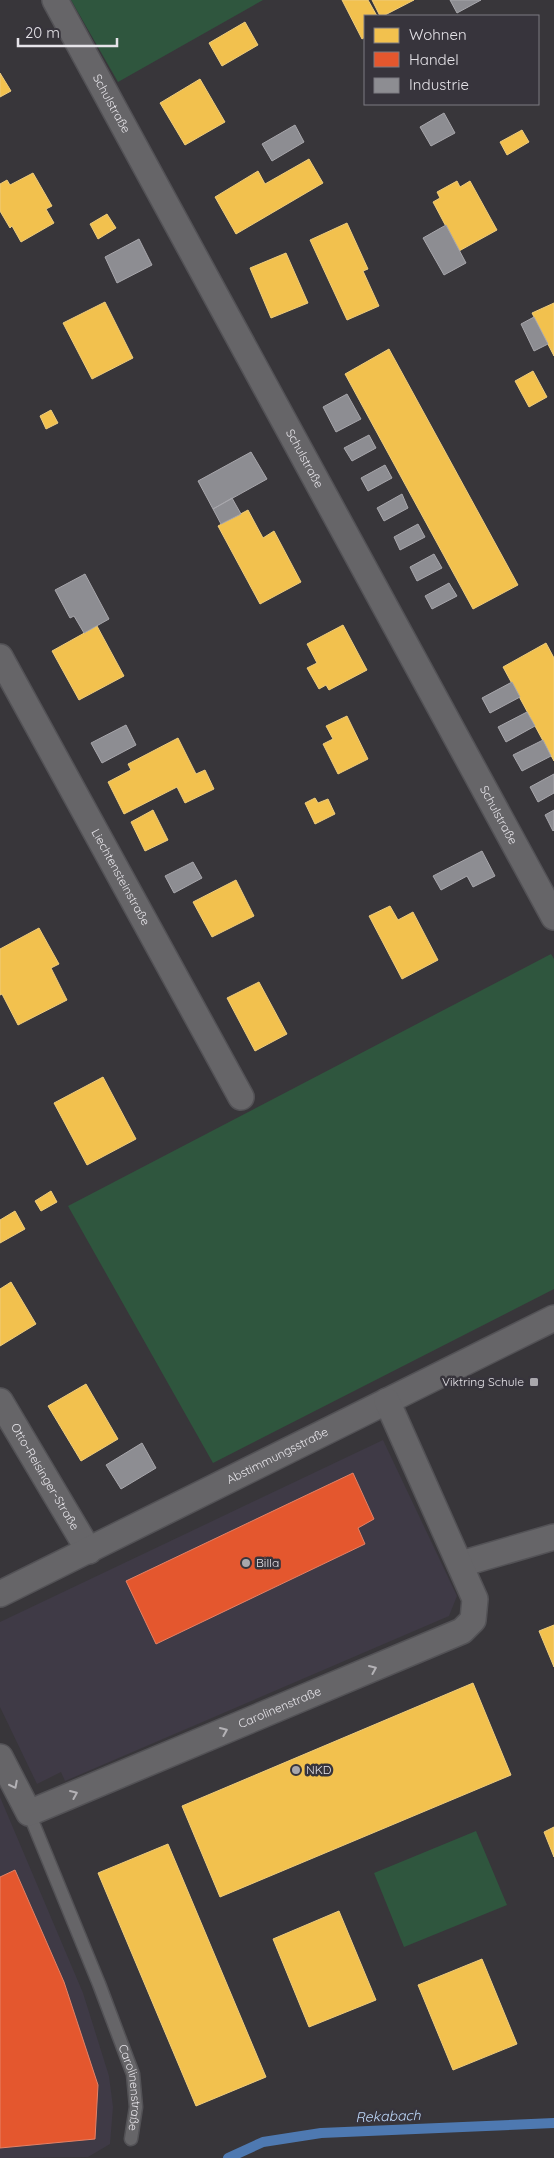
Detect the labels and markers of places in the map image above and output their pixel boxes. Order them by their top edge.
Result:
place label: Viktring Schule [442,1374,524,1389]
marker: Viktring Schule [528,1376,540,1388]
place label: Billa [256,1555,279,1570]
marker: Billa [240,1557,252,1569]
place label: NKD [306,1762,332,1777]
marker: NKD [290,1764,302,1776]

